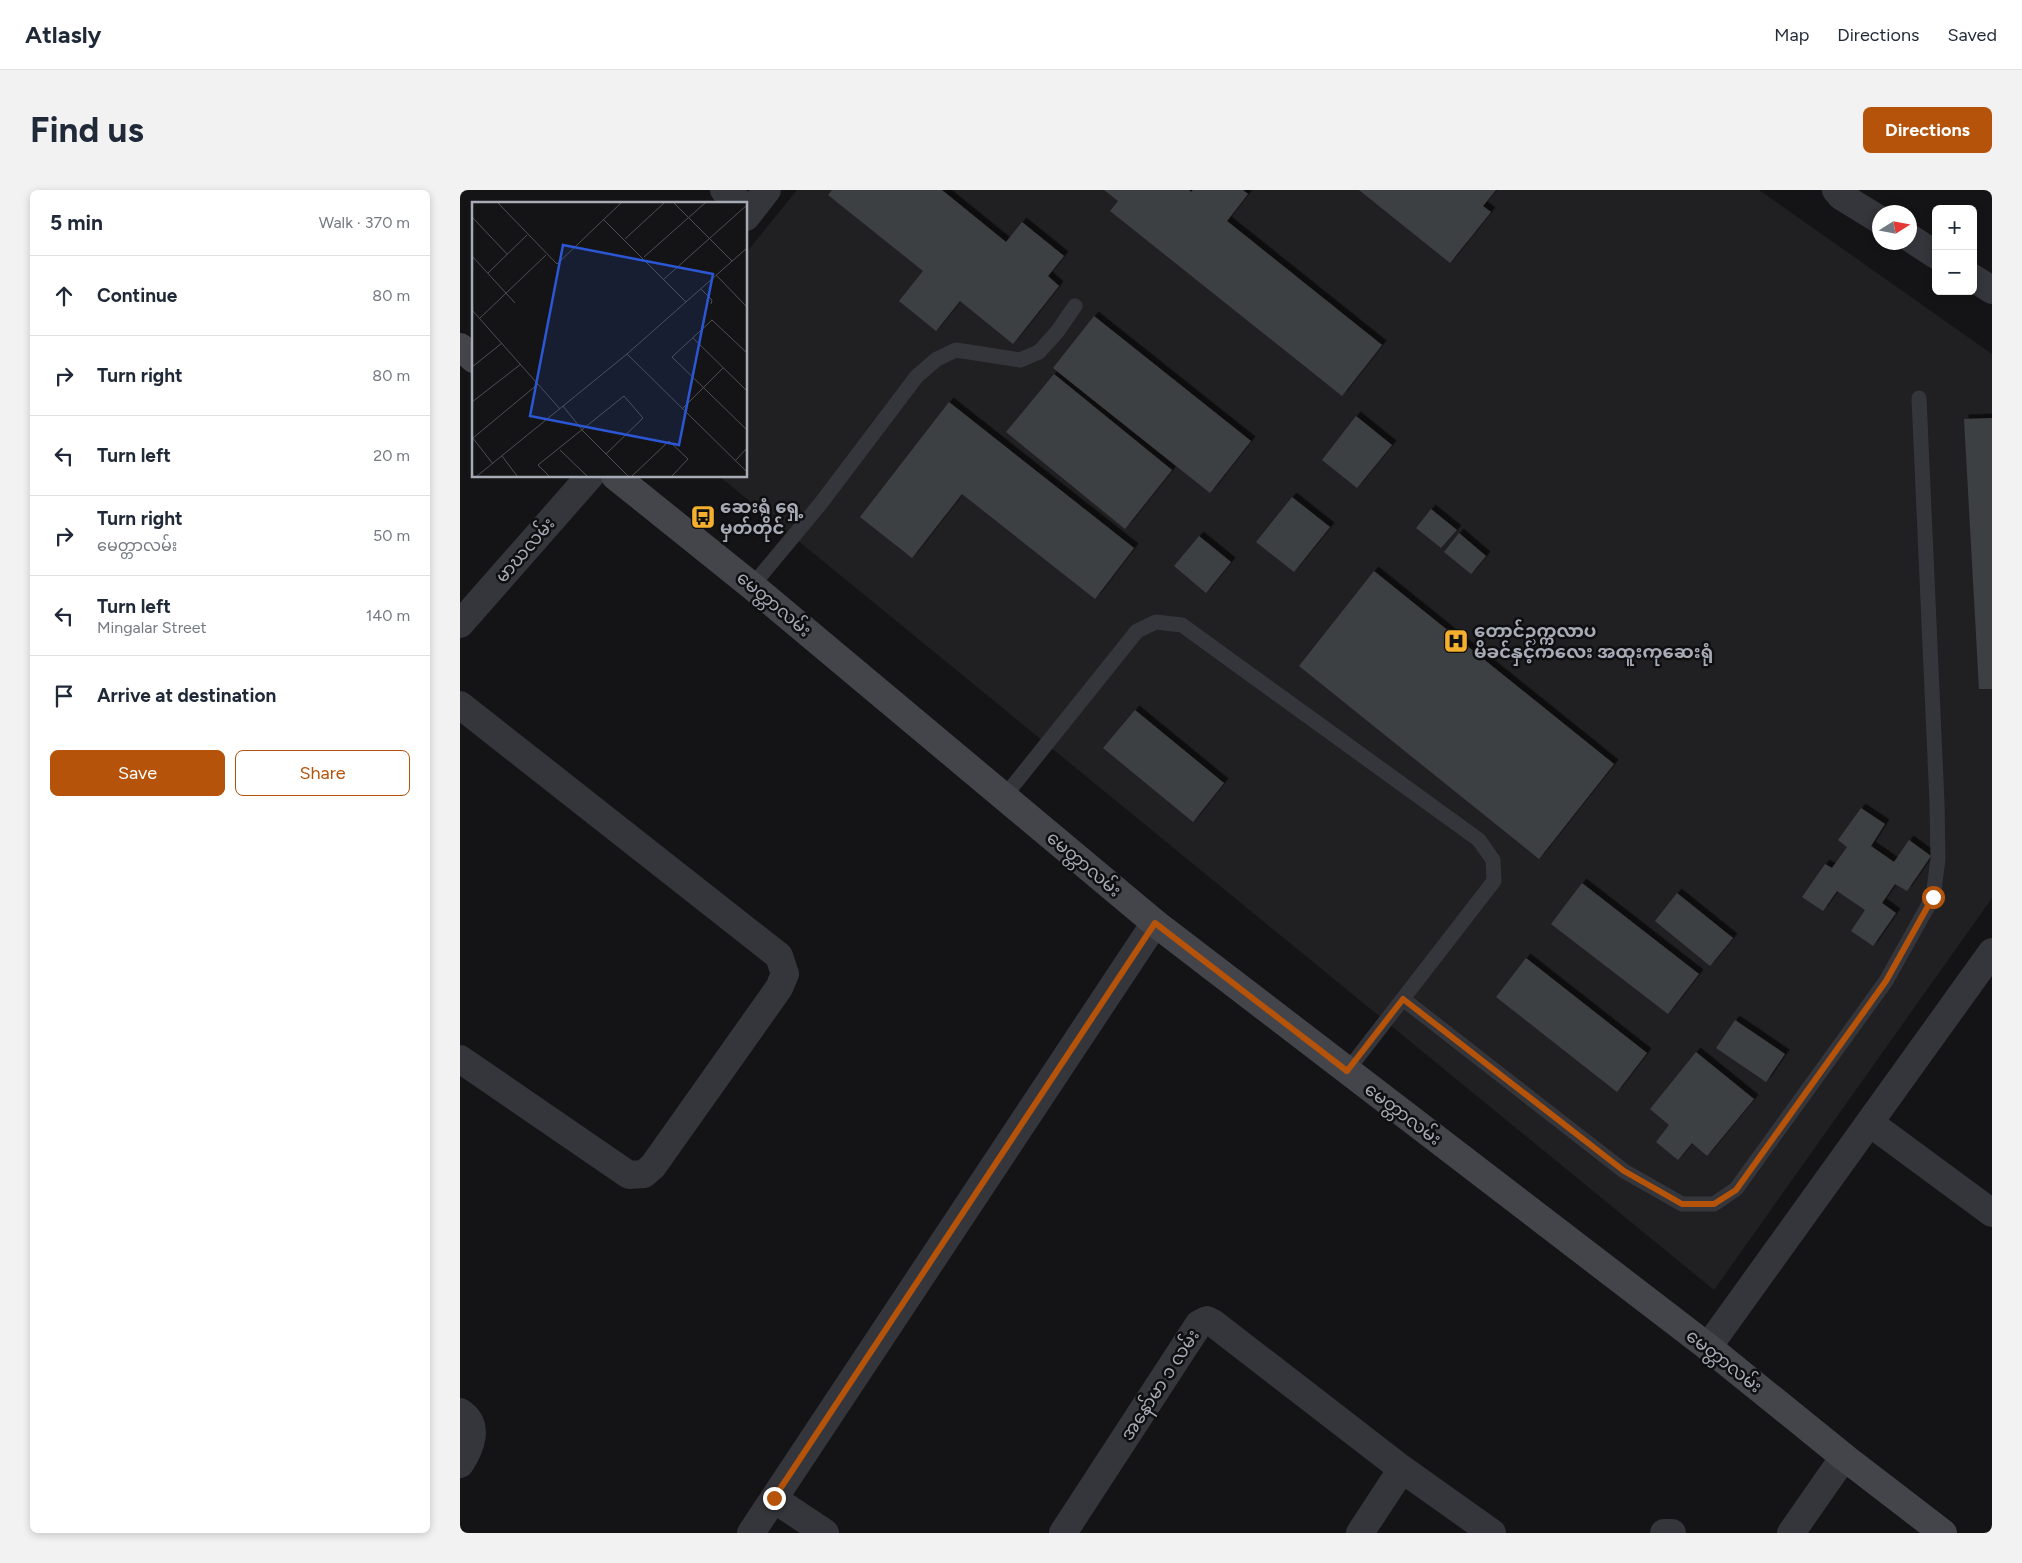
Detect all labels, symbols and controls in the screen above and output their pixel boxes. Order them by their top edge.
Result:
text: Atlasly [25,20,101,49]
text: Map [1774,24,1809,46]
text: Directions [1837,24,1919,46]
text: Saved [1947,24,1997,46]
button: Directions [1863,107,1992,153]
text: Find us [30,109,144,151]
inset map [472,202,748,478]
north arrow [1872,205,1917,250]
map controls [1932,205,1977,295]
button: + [1932,205,1977,250]
text: 5 min [50,210,103,235]
text: Walk · 370 m [319,213,410,232]
button: − [1932,250,1977,295]
icon: ahead [50,282,78,310]
text: Continue [97,284,177,307]
text: 80 m [372,286,410,305]
icon: right [50,362,78,390]
text: Turn right [97,364,183,387]
text: 80 m [372,366,410,385]
icon: left [50,442,78,470]
text: Turn left [97,444,171,467]
text: 20 m [373,446,410,465]
place label: ဆေးရုံ ရှေ့ မှတ်တိုင် [720,496,804,542]
bus stop icon: ဆေးရုံ ရှေ့ မှတ်တိုင် [690,504,716,530]
text: Turn right [97,507,183,530]
street label: မာဃလမ်း [489,512,559,587]
icon: right [50,522,78,550]
text: 50 m [373,526,410,545]
text: မေတ္တာလမ်း [97,536,177,555]
street label: မေတ္တာလမ်း [730,565,817,645]
text: Turn left [97,595,171,618]
icon: left [50,602,78,630]
text: 140 m [366,606,410,625]
text: Mingalar Street [97,618,207,637]
place label: တောင်ဥက္ကလာပ မိခင်နှင့်ကလေး အထူးကုဆေးရုံ [1474,619,1713,666]
hospital icon: တောင်ဥက္ကလာပ မိခင်နှင့်ကလေး အထူးကုဆေးရုံ [1443,628,1469,654]
icon: arrive [50,682,78,710]
text: Arrive at destination [97,684,276,707]
button: Save [50,750,225,796]
button: Share [235,750,410,796]
street label: မေတ္တာလမ်း [1040,825,1127,905]
route start [1922,886,1945,909]
street label: မေတ္တာလမ်း [1358,1076,1447,1153]
street label: မေတ္တာလမ်း [1679,1323,1768,1401]
street label: အနော်မာ ၁ လမ်း [1114,1324,1207,1447]
route end [763,1487,786,1510]

